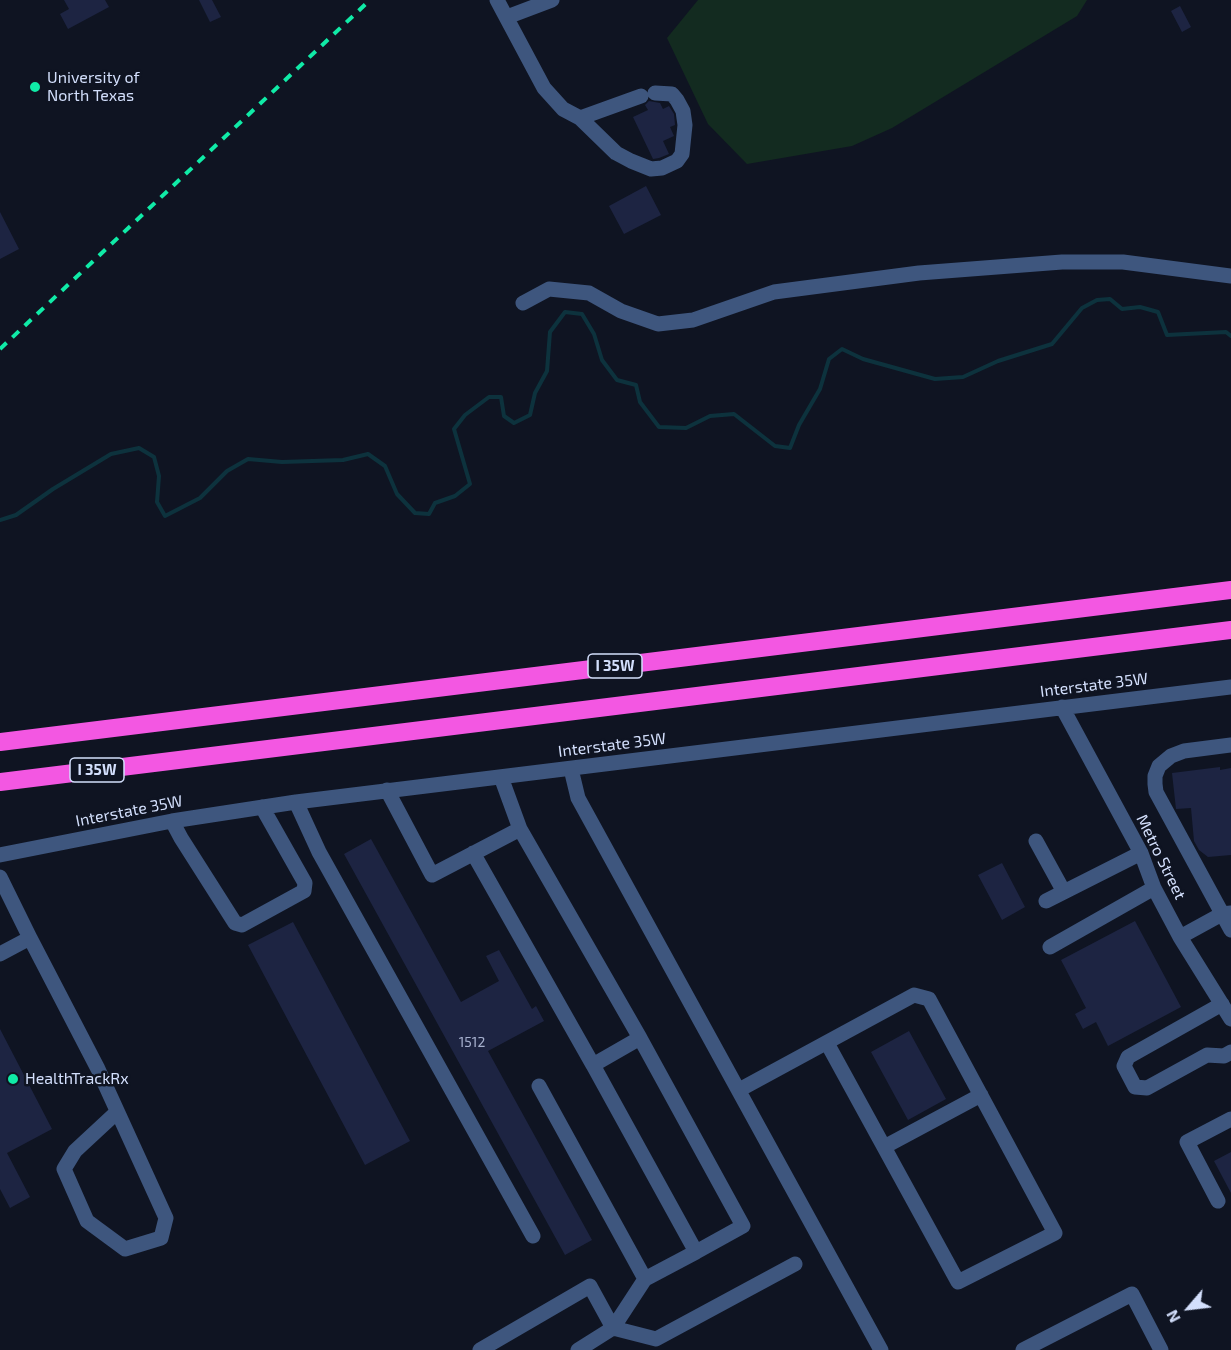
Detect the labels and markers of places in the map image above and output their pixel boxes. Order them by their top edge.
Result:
place label: University of North Texas [47,68,140,106]
marker: University of North Texas [28,80,42,94]
place label: HealthTrackRx [25,1069,129,1089]
marker: HealthTrackRx [6,1072,20,1086]

